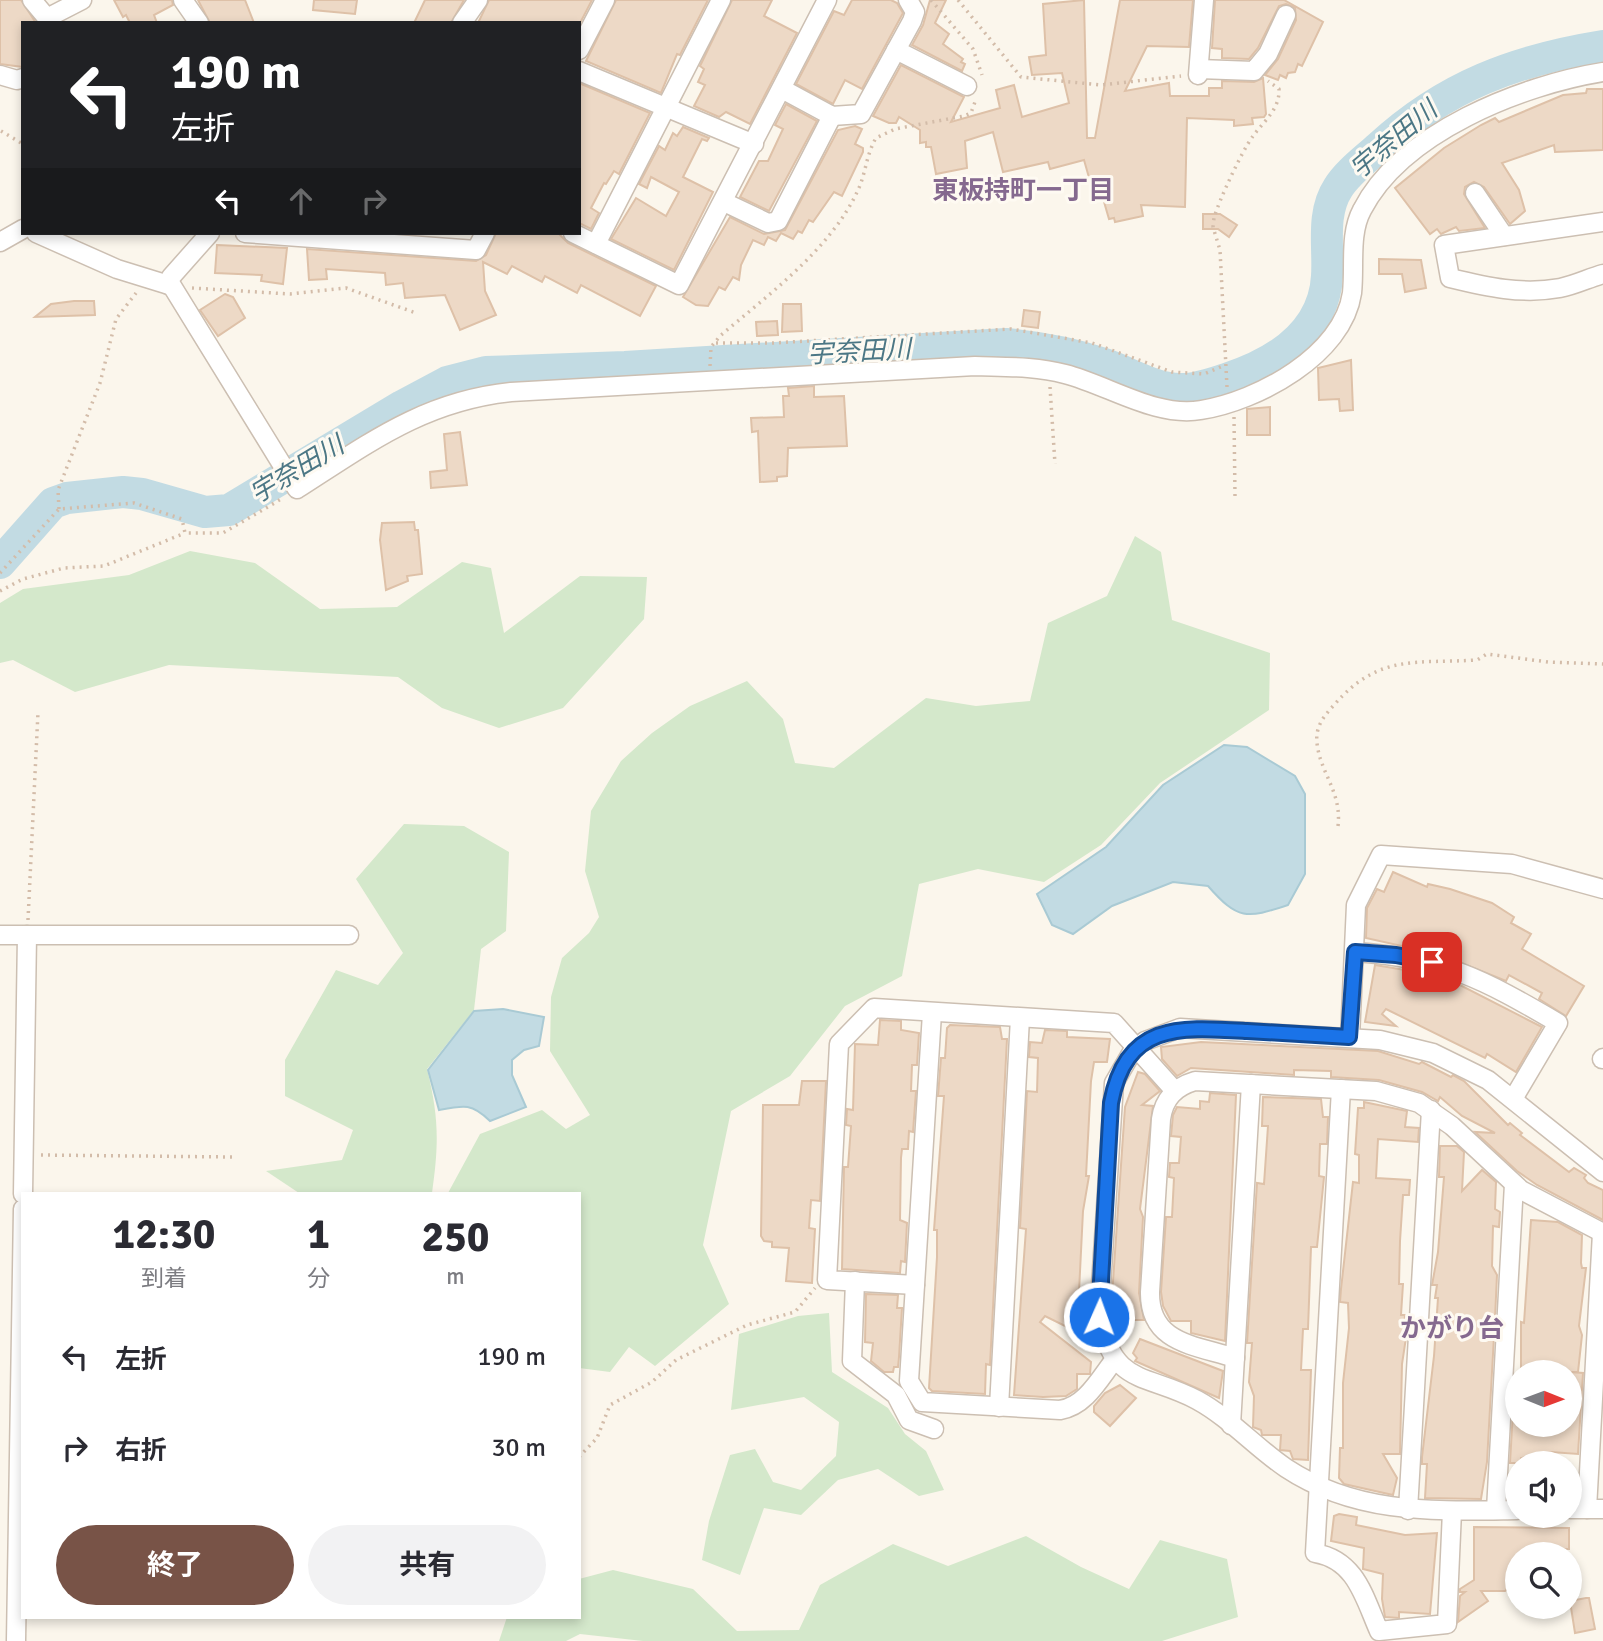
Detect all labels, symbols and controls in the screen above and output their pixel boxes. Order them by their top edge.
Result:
text: 190 m [171,42,301,102]
icon: left [56,49,147,140]
water label: 宇奈田川 [1344,92,1446,186]
text: 左折 [171,109,235,148]
district label: 東板持町一丁目 [932,175,1114,207]
icon: left [209,182,247,220]
icon: ahead [282,182,320,220]
icon: right [355,182,393,220]
water label: 宇奈田川 [806,333,915,371]
water label: 宇奈田川 [244,428,352,511]
pin [1402,932,1462,992]
icon: arrive [1413,943,1451,981]
text: 12:30 [112,1209,216,1260]
text: 1 [307,1209,330,1260]
text: 250 [421,1212,490,1263]
text: m [446,1262,465,1291]
text: 到着 [141,1264,187,1293]
text: 分 [307,1264,330,1293]
position arrow [1062,1280,1136,1354]
district label: かがり台 [1400,1313,1504,1345]
icon: left [56,1338,94,1376]
text: 190 m [477,1341,546,1373]
text: 左折 [115,1344,167,1376]
north arrow [1505,1360,1582,1437]
map controls [1505,1360,1582,1619]
icon: right [56,1429,94,1467]
text: 30 m [491,1432,546,1464]
text: 右折 [115,1435,167,1467]
button: sound [1505,1451,1582,1528]
button: 終了 [56,1525,294,1605]
button: 共有 [308,1525,546,1605]
button: search [1505,1542,1582,1619]

